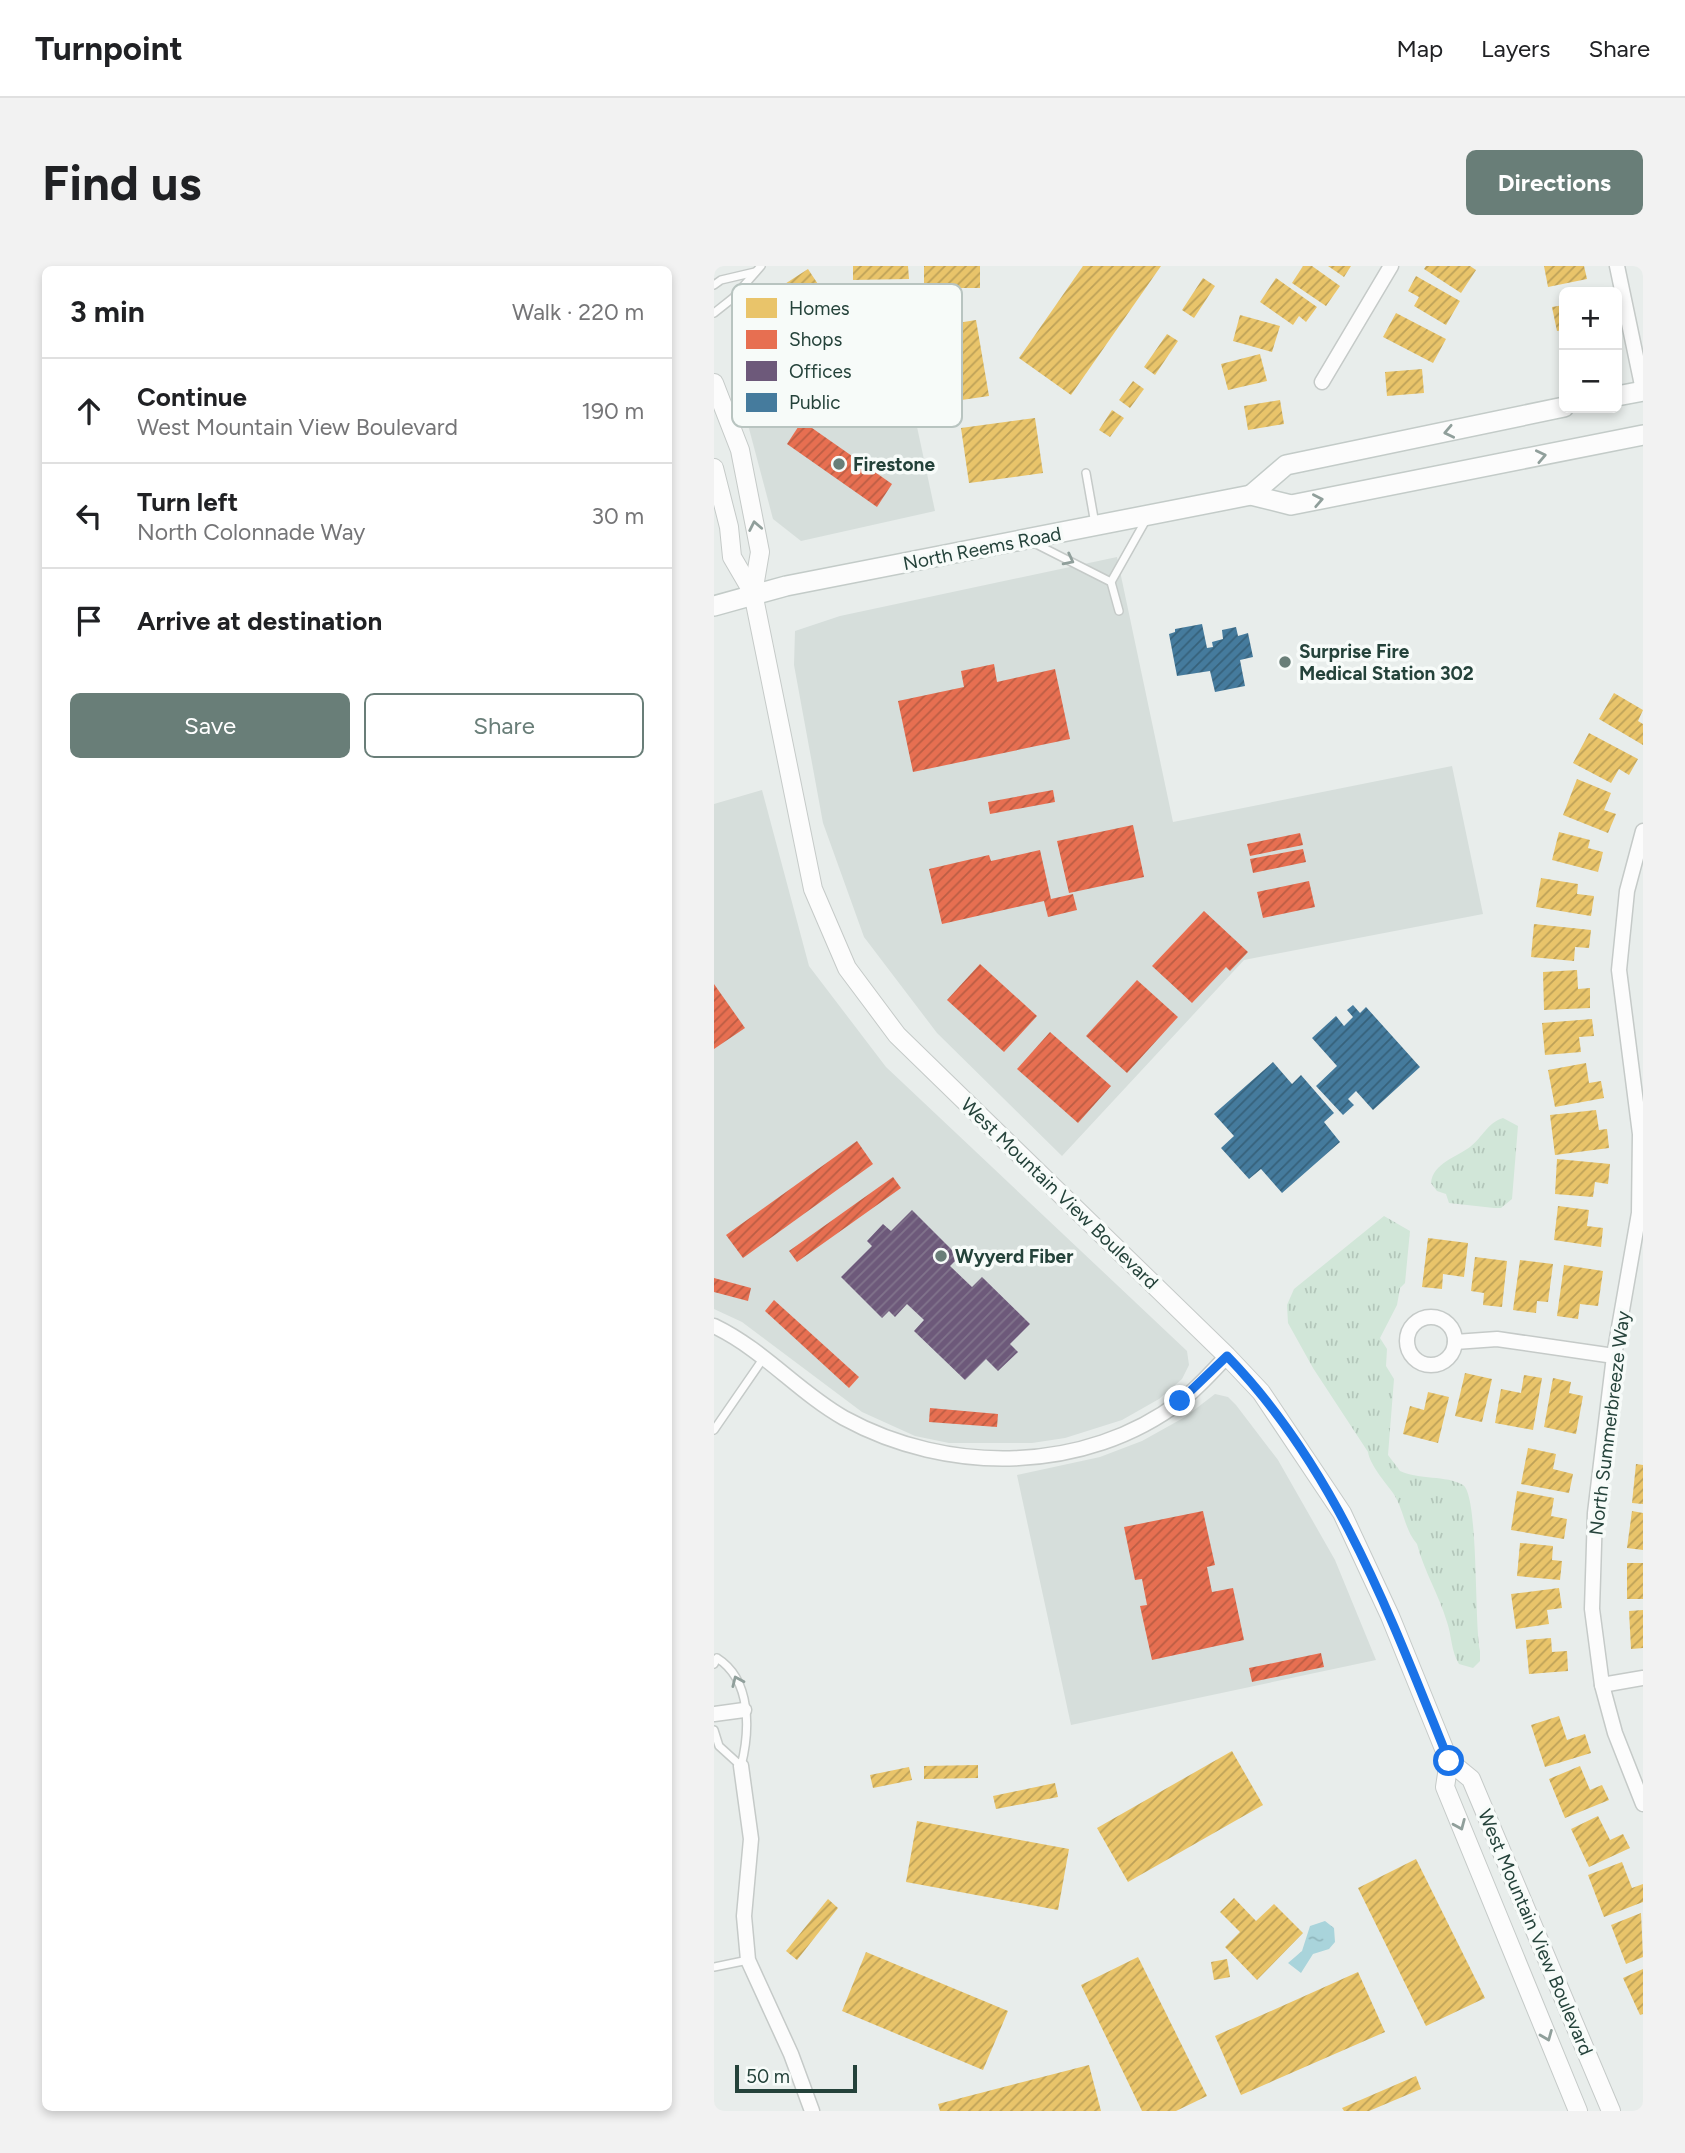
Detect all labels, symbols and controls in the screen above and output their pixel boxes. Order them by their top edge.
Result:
text: Turnpoint [35,29,183,68]
text: Map [1396,34,1443,63]
text: Layers [1481,34,1550,63]
text: Share [1588,34,1650,63]
button: Directions [1466,150,1643,215]
text: Find us [42,153,201,212]
legend [732,284,962,427]
map controls [1559,287,1622,413]
button: + [1559,287,1622,350]
text: 3 min [70,293,145,330]
text: Homes [789,297,850,320]
text: Walk · 220 m [512,298,644,326]
text: Shops [789,328,843,351]
button: − [1559,350,1622,413]
text: Offices [789,360,852,383]
text: Continue [137,381,247,413]
text: Public [789,391,841,414]
icon: ahead [70,392,108,430]
text: 190 m [581,397,644,425]
text: West Mountain View Boulevard [137,413,458,441]
one-way arrow [1444,423,1456,438]
one-way arrow [1535,449,1547,464]
place label: Firestone [853,453,935,476]
marker: Firestone [831,456,847,472]
text: Turn left [137,486,238,518]
one-way arrow [1312,493,1323,508]
icon: left [70,497,108,535]
text: 30 m [591,502,644,530]
text: North Colonnade Way [137,518,365,546]
one-way arrow [749,520,764,532]
street label: North Reems Road [901,522,1063,575]
one-way arrow [1062,551,1074,565]
icon: arrive [70,602,108,640]
text: Arrive at destination [137,605,382,637]
place label: Surprise Fire Medical Station 302 [1299,640,1474,685]
marker: Surprise Fire Medical Station 302 [1277,654,1293,670]
button: Save [70,693,350,758]
button: Share [364,693,644,758]
street label: West Mountain View Boulevard [956,1093,1163,1294]
place label: Wyyerd Fiber [955,1245,1073,1268]
marker: Wyyerd Fiber [933,1248,949,1264]
street label: North Summerbreeze Way [1584,1310,1635,1536]
route end [1164,1385,1195,1416]
one-way arrow [731,1676,745,1688]
route start [1433,1745,1464,1776]
street label: West Mountain View Boulevard [1473,1806,1598,2059]
one-way arrow [1452,1819,1466,1831]
one-way arrow [1539,2029,1553,2041]
scale bar [735,2062,858,2094]
text: 50 m [746,2065,790,2088]

